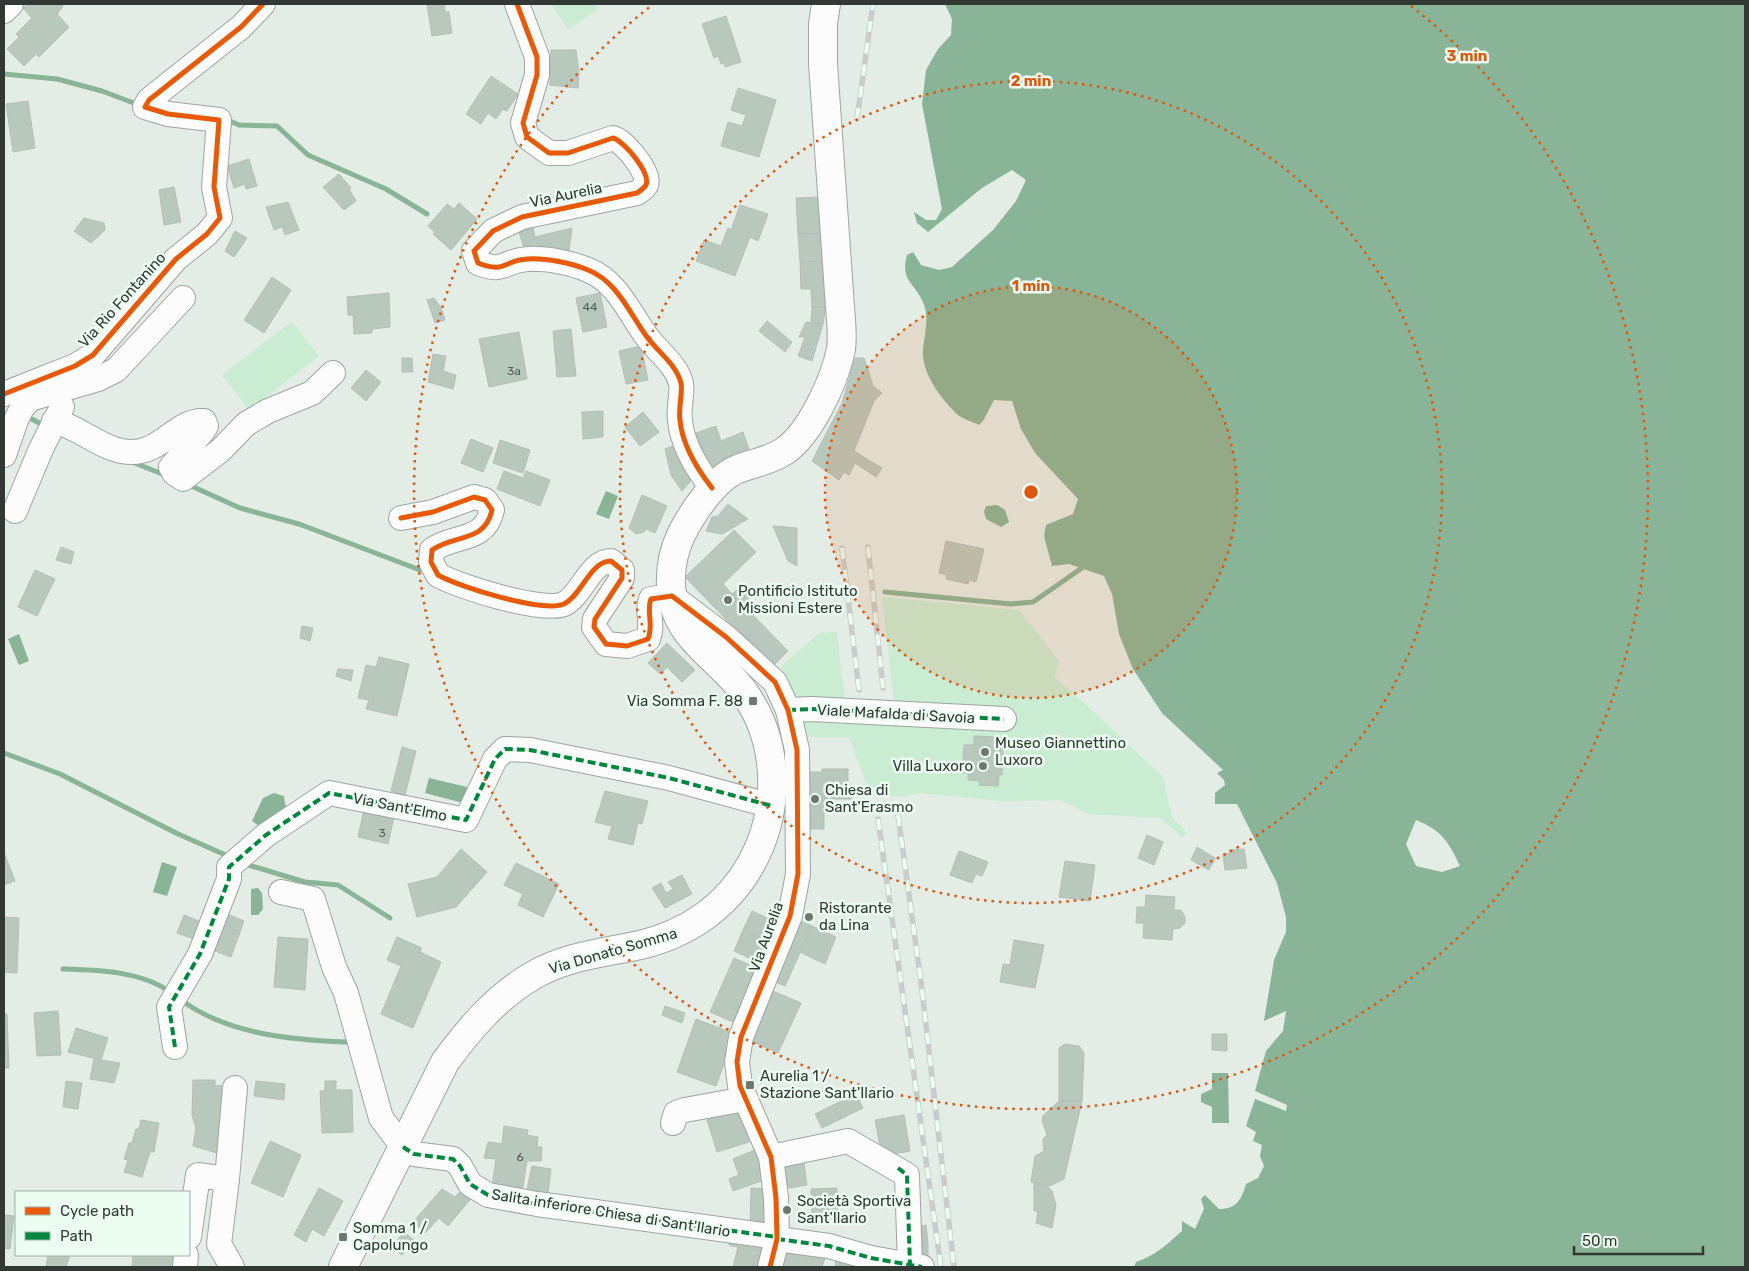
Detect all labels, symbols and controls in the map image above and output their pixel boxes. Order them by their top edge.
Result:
text: 3 min [1447,47,1487,65]
text: 2 min [1011,72,1051,90]
street label: Via Aurelia [528,179,604,211]
street label: Via Rio Fontanino [75,249,169,351]
text: 1 min [1012,277,1050,295]
house number: 44 [583,300,598,314]
house number: 3a [507,364,521,378]
centre of rings [1022,483,1040,501]
place label: Pontificio Istituto Missioni Estere [738,582,858,617]
marker: Pontificio Istituto Missioni Estere [722,594,734,606]
place label: Via Somma F. 88 [627,692,743,710]
marker: Via Somma F. 88 [747,695,759,707]
street label: Viale Mafalda di Savoia [817,701,975,727]
place label: Museo Giannettino Luxoro [995,734,1126,769]
marker: Museo Giannettino Luxoro [979,746,991,758]
place label: Villa Luxoro [892,757,973,775]
marker: Villa Luxoro [977,760,989,772]
place label: Chiesa di Sant'Erasmo [825,781,913,816]
street label: Via Sant'Elmo [351,789,449,825]
marker: Chiesa di Sant'Erasmo [809,793,821,805]
house number: 3 [378,826,386,840]
street label: Via Aurelia [745,899,787,975]
place label: Ristorante da Lina [819,899,892,934]
marker: Ristorante da Lina [803,911,815,923]
street label: Via Donato Somma [547,924,679,978]
place label: Aurelia 1 / Stazione Sant'Ilario [760,1067,894,1102]
marker: Aurelia 1 / Stazione Sant'Ilario [744,1079,756,1091]
house number: 6 [516,1150,524,1164]
street label: Salita inferiore Chiesa di Sant'Ilario [490,1185,732,1241]
legend [15,1191,190,1256]
place label: Società Sportiva Sant'Ilario [797,1192,911,1227]
text: Cycle path [60,1202,134,1220]
marker: Società Sportiva Sant'Ilario [781,1204,793,1216]
place label: Somma 1 / Capolungo [353,1219,428,1254]
scale bar [1574,1224,1703,1256]
text: Path [60,1227,93,1245]
marker: Somma 1 / Capolungo [337,1231,349,1243]
text: 50 m [1582,1232,1617,1250]

